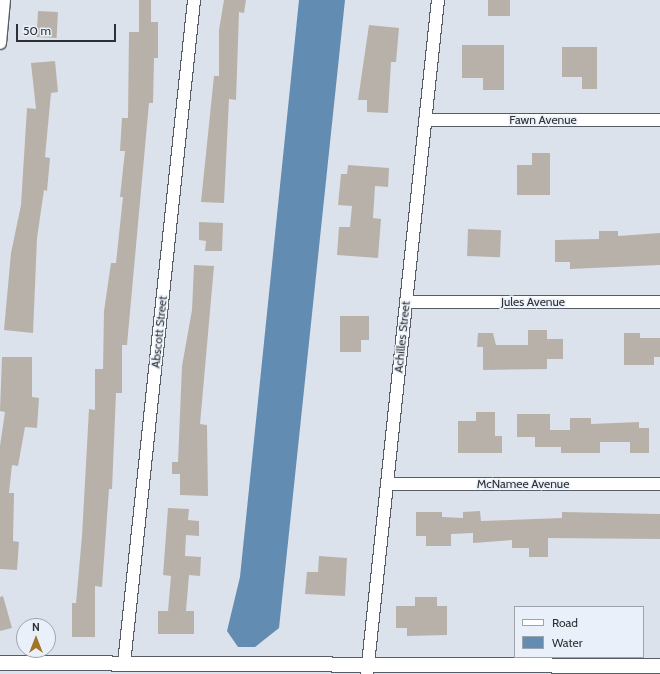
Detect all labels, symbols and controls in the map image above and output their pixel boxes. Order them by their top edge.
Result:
scale bar [18,16,118,42]
text: 50 m [23,23,51,38]
street label: Fawn Avenue [509,113,577,127]
street label: Abscott Street [148,295,170,369]
street label: Jules Avenue [501,295,565,309]
street label: Achilles Street [391,300,413,374]
street label: McNamee Avenue [477,477,569,491]
legend [514,606,644,658]
text: Road [552,615,578,630]
north arrow [16,618,56,658]
text: N [32,620,40,634]
text: Water [552,635,582,650]

